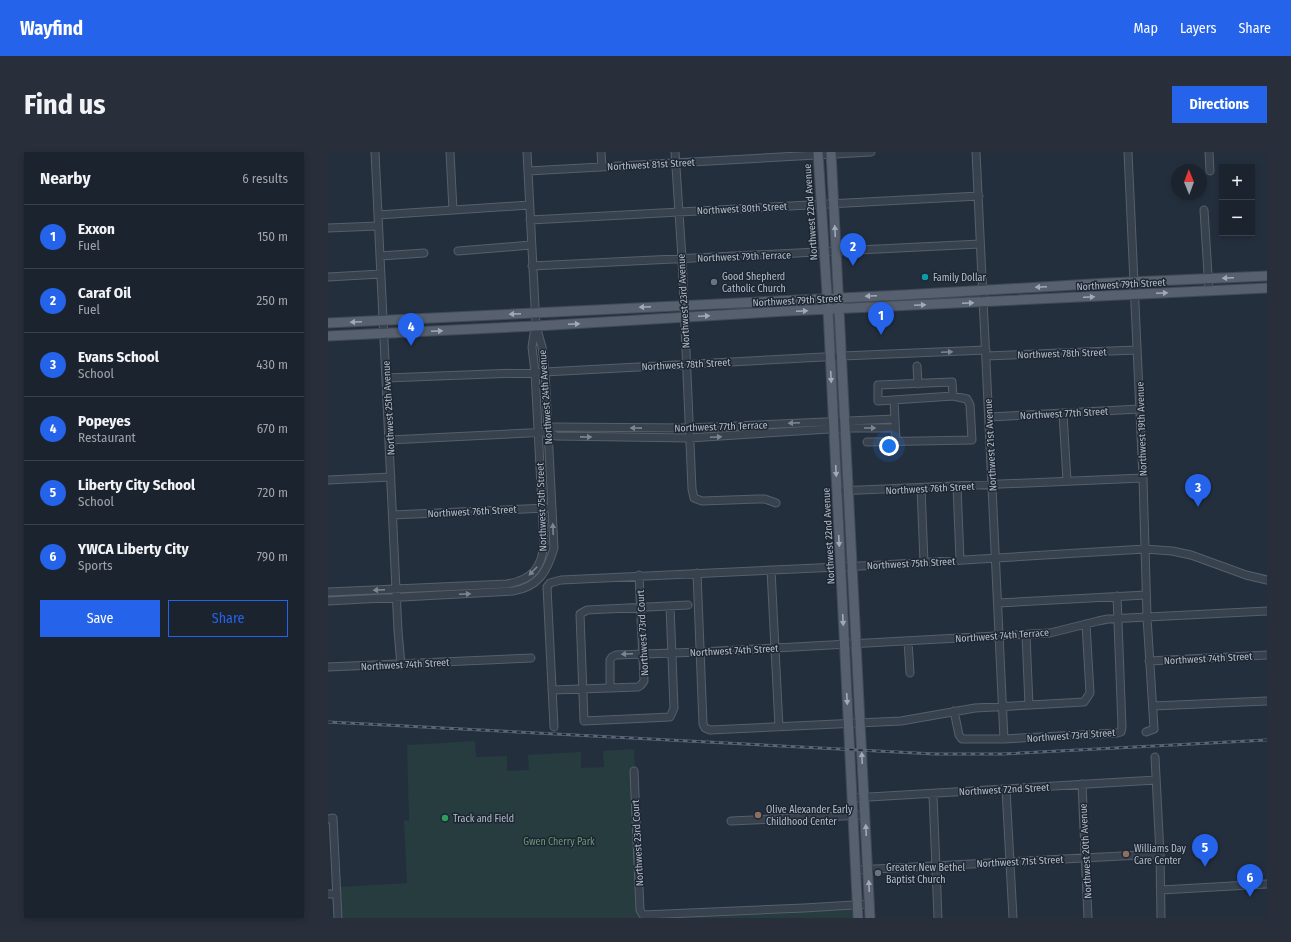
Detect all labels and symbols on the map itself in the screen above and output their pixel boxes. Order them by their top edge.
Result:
street label: Northwest 81st Street [607,157,696,173]
street label: Northwest 22nd Avenue [802,163,820,261]
north arrow [1171,164,1207,200]
street label: Northwest 80th Street [697,201,788,217]
one-way arrow [831,225,838,237]
pin: 2 [840,233,866,266]
street label: Northwest 79th Terrace [697,249,791,265]
street label: Northwest 23rd Avenue [676,253,692,349]
place label: Good Shepherd Catholic Church [722,271,786,295]
marker: Family Dollar [920,272,930,282]
place label: Family Dollar [933,272,986,284]
one-way arrow [1221,275,1234,281]
marker: Good Shepherd Catholic Church [709,277,719,287]
street label: Northwest 79th Street [1076,277,1167,293]
one-way arrow [1035,284,1047,291]
one-way arrow [1156,290,1168,297]
street label: Northwest 79th Street [752,293,843,309]
one-way arrow [864,293,877,299]
one-way arrow [1083,294,1096,300]
one-way arrow [962,299,974,306]
pin: 1 [868,302,894,335]
one-way arrow [914,302,927,308]
one-way arrow [638,304,651,311]
one-way arrow [796,308,809,314]
one-way arrow [509,310,521,317]
pin: 4 [398,313,424,346]
one-way arrow [698,313,710,320]
one-way arrow [349,319,362,325]
one-way arrow [568,321,581,327]
one-way arrow [431,327,443,334]
street label: Northwest 78th Street [1017,346,1107,362]
street label: Northwest 24th Avenue [537,349,555,445]
one-way arrow [941,349,954,355]
street label: Northwest 78th Street [641,357,732,373]
street label: Northwest 25th Avenue [381,360,397,456]
one-way arrow [827,371,834,383]
street label: Northwest 19th Avenue [1134,382,1150,476]
street label: Northwest 21st Avenue [983,398,999,492]
street label: Northwest 77th Street [1020,406,1109,422]
street label: Northwest 77th Terrace [674,419,768,435]
one-way arrow [788,420,800,427]
one-way arrow [629,425,642,431]
one-way arrow [864,425,877,431]
one-way arrow [710,433,722,440]
one-way arrow [580,434,593,440]
your location [879,436,899,456]
street label: Northwest 75th Street [534,462,550,551]
one-way arrow [832,465,839,477]
pin: 3 [1185,474,1211,507]
street label: Northwest 76th Street [885,481,976,497]
street label: Northwest 22nd Avenue [820,487,838,584]
street label: Northwest 76th Street [427,504,518,520]
one-way arrow [550,522,556,535]
one-way arrow [836,535,843,547]
street label: Northwest 75th Street [866,556,956,572]
one-way arrow [528,566,538,576]
one-way arrow [373,586,385,593]
street label: Northwest 73rd Court [635,589,651,676]
one-way arrow [459,591,472,597]
one-way arrow [840,614,847,626]
street label: Northwest 74th Terrace [955,627,1049,645]
street label: Northwest 74th Street [689,643,779,659]
one-way arrow [621,651,633,658]
street label: Northwest 74th Street [1163,651,1253,667]
street label: Northwest 74th Street [360,657,450,673]
one-way arrow [844,693,851,705]
street label: Northwest 73rd Street [1026,727,1116,745]
one-way arrow [859,752,866,764]
street label: Northwest 72nd Street [958,782,1050,798]
street label: Northwest 23rd Court [630,799,646,887]
street label: Northwest 20th Avenue [1078,803,1094,899]
place label: Olive Alexander Early Childhood Center [766,804,853,828]
marker: Olive Alexander Early Childhood Center [753,810,763,820]
marker: Track and Field [440,813,450,823]
place label: Track and Field [453,813,514,825]
one-way arrow [862,824,869,836]
pin: 5 [1192,834,1218,867]
park label: Gwen Cherry Park [523,836,595,848]
place label: Williams Day Care Center [1134,843,1186,867]
marker: Williams Day Care Center [1121,849,1131,859]
street label: Northwest 71st Street [976,854,1065,870]
place label: Greater New Bethel Baptist Church [886,862,965,886]
pin: 6 [1237,864,1263,897]
marker: Greater New Bethel Baptist Church [873,868,883,878]
one-way arrow [865,880,872,892]

